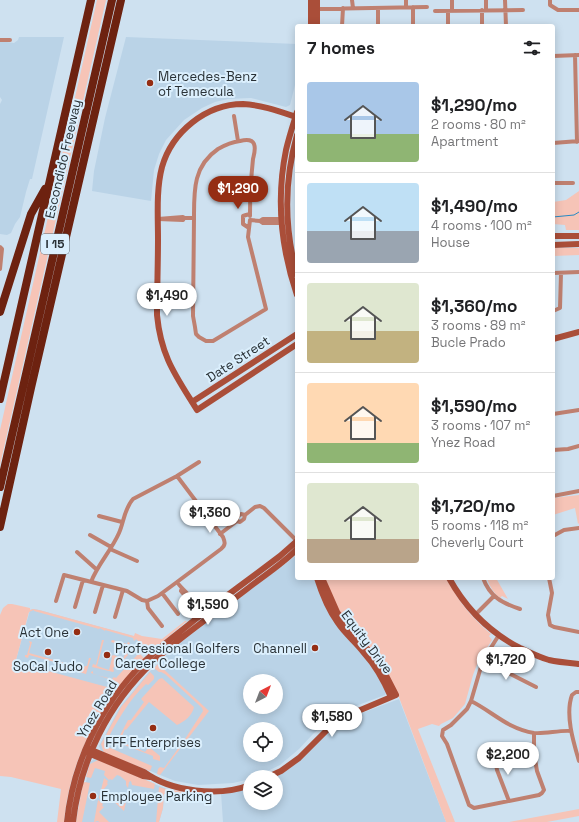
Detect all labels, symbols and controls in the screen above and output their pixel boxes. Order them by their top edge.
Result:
text: 7 homes [307,37,375,59]
icon: filters [521,37,543,59]
place label: Mercedes-Benz of Temecula [158,68,257,100]
marker: Mercedes-Benz of Temecula [145,78,155,88]
text: $1,290/mo [431,94,517,116]
street label: Escondido Freeway [41,98,85,220]
icon: home [339,98,387,146]
text: 2 rooms · 80 m² [431,116,526,133]
text: Apartment [431,133,499,150]
pin: $1,290 [205,176,271,210]
text: $1,290 [217,180,259,197]
text: $1,490/mo [431,195,518,217]
icon: home [339,199,387,247]
text: 4 rooms · 100 m² [431,217,532,234]
road number: I 15 [41,234,69,254]
text: House [431,234,470,251]
pin: $1,490 [134,283,200,317]
text: $1,490 [146,287,188,304]
text: $1,360/mo [431,295,517,317]
icon: home [339,299,387,347]
text: 3 rooms · 89 m² [431,317,525,334]
street label: Date Street [203,332,273,386]
text: Bucle Prado [431,334,506,351]
text: $1,590/mo [431,395,517,417]
icon: home [339,399,387,447]
text: 3 rooms · 107 m² [431,417,530,434]
text: Ynez Road [431,434,496,451]
text: $1,720/mo [431,495,515,517]
icon: home [339,499,387,547]
pin: $1,360 [177,500,243,534]
text: $1,360 [189,504,231,521]
text: 5 rooms · 118 m² [431,517,528,534]
text: Cheverly Court [431,534,524,551]
pin: $1,590 [175,592,241,626]
text: $1,590 [187,596,229,613]
street label: Equity Drive [338,607,396,677]
place label: Act One [20,624,69,641]
marker: Act One [72,627,82,637]
place label: Professional Golfers Career College [115,640,240,672]
place label: Channell [253,640,307,657]
marker: Channell [310,643,320,653]
marker: SoCal Judo [43,647,53,657]
pin: $1,720 [473,647,539,681]
marker: Professional Golfers Career College [102,650,112,660]
text: $1,720 [486,651,526,668]
place label: SoCal Judo [13,658,83,675]
north arrow [243,674,283,714]
map controls [243,674,283,810]
street label: Ynez Road [73,677,121,741]
pin: $1,580 [299,704,365,738]
text: $1,580 [311,708,353,725]
button: locate [243,722,283,762]
marker: FFF Enterprises [148,723,158,733]
place label: FFF Enterprises [105,734,201,751]
pin: $2,200 [475,742,541,776]
text: $2,200 [486,746,530,763]
button: layers [243,770,283,810]
place label: Employee Parking [101,788,212,805]
marker: Employee Parking [88,791,98,801]

